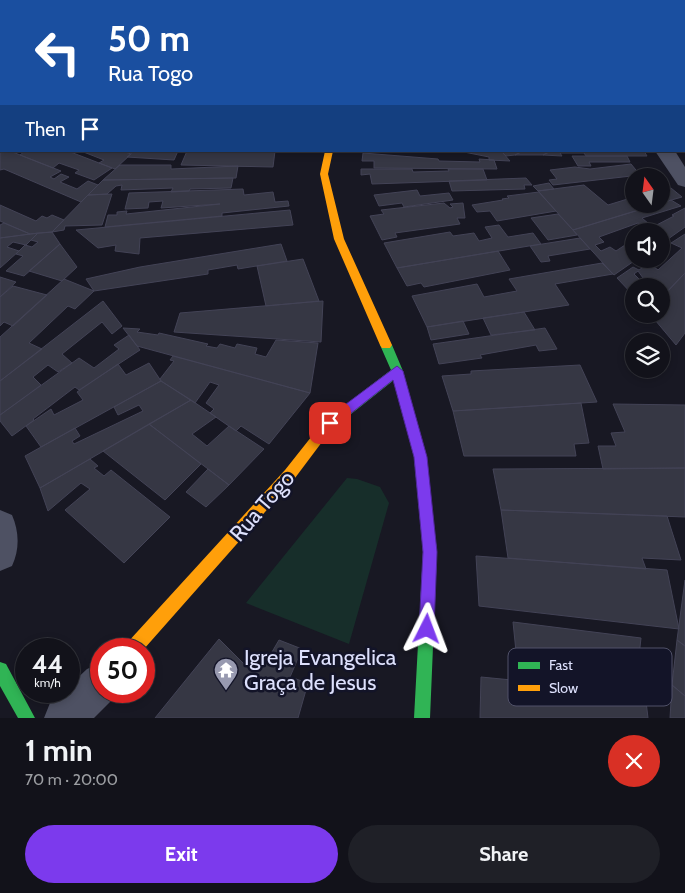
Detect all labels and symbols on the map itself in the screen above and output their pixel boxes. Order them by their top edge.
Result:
north arrow [625,168,670,212]
pin [309,402,351,444]
street label: Rua Togo [224,465,300,547]
position arrow [400,602,452,654]
speed limit sign: 50 [90,638,155,703]
place label: Igreja Evangelica Graça de Jesus [244,644,397,696]
legend [508,648,672,706]
text: Fast [549,656,573,674]
temple icon: Igreja Evangelica Graça de Jesus [213,657,239,691]
text: Slow [549,679,578,697]

